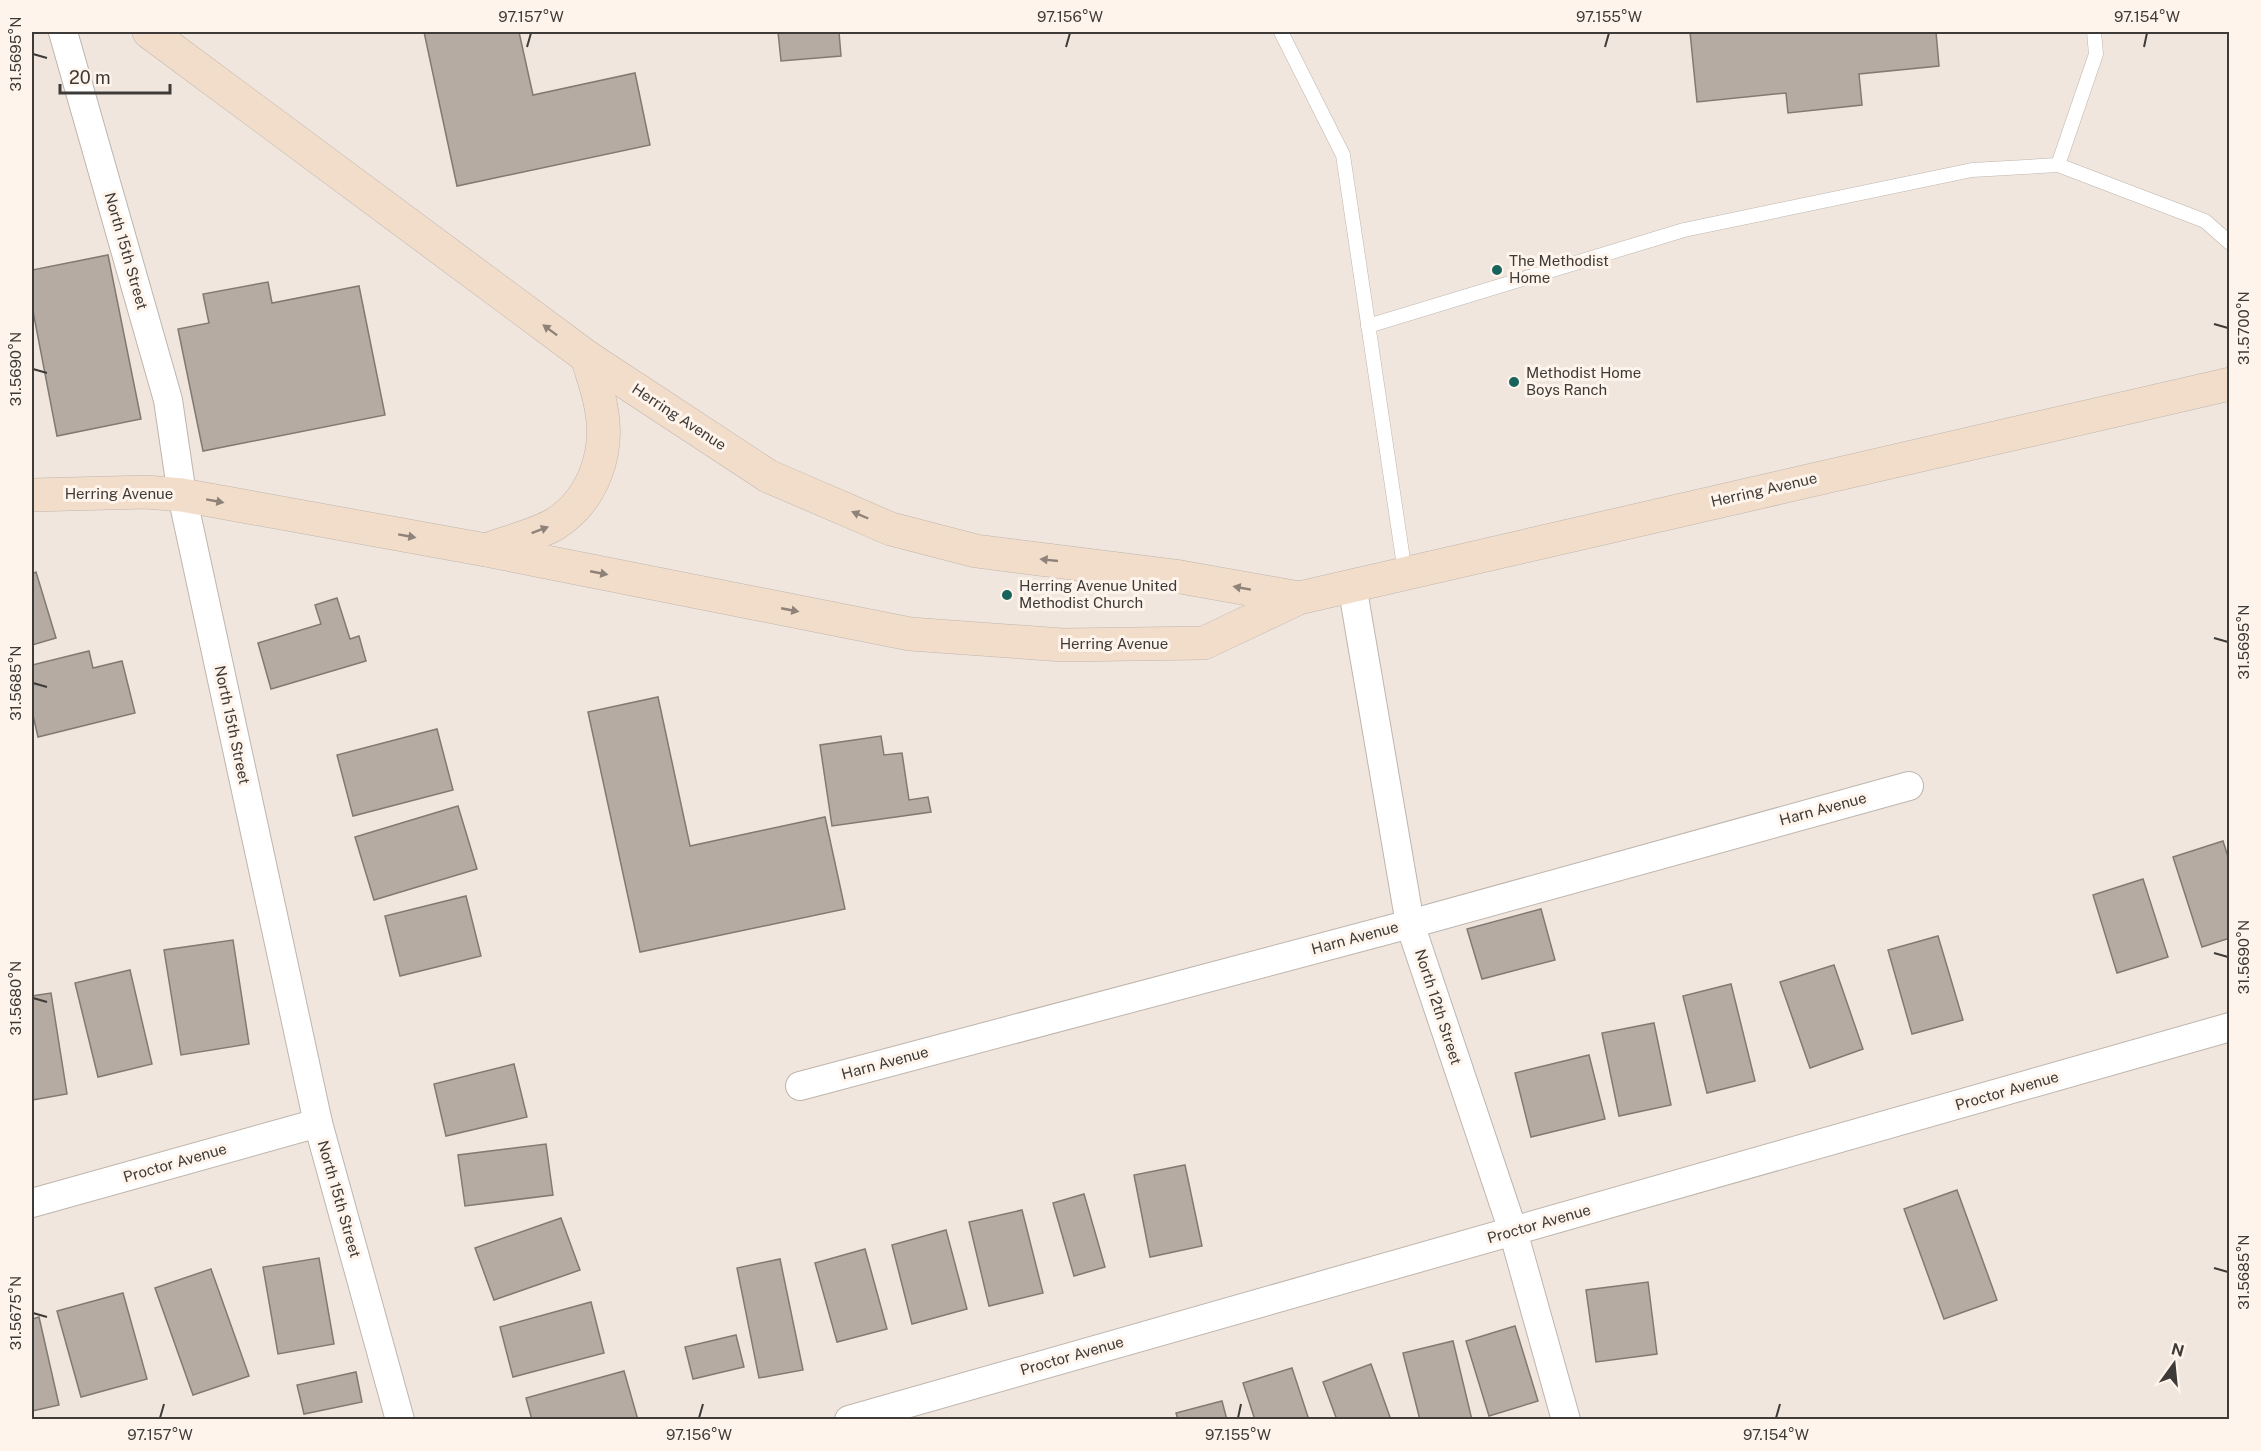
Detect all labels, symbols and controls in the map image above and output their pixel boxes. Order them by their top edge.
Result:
text: 97.157°W [498,8,564,25]
text: 97.156°W [1037,8,1103,25]
text: 97.155°W [1576,8,1642,25]
text: 97.154°W [2114,8,2180,25]
text: 31.5695°N [7,16,24,92]
scale bar [60,57,170,95]
text: 20 m [69,67,111,88]
street label: North 15th Street [102,190,151,312]
place label: The Methodist Home [1509,252,1609,286]
marker: The Methodist Home [1490,263,1504,277]
text: 31.5700°N [2235,291,2252,365]
one-way arrow [542,324,557,336]
text: 31.5690°N [7,332,24,406]
place label: Methodist Home Boys Ranch [1526,364,1641,398]
marker: Methodist Home Boys Ranch [1507,375,1521,389]
street label: Herring Avenue [629,380,729,453]
street label: Herring Avenue [1709,469,1819,510]
street label: Herring Avenue [65,485,173,502]
one-way arrow [206,497,225,506]
one-way arrow [851,510,869,520]
one-way arrow [531,525,549,534]
one-way arrow [398,532,417,541]
one-way arrow [1039,555,1058,565]
one-way arrow [589,569,608,578]
place label: Herring Avenue United Methodist Church [1019,577,1177,611]
one-way arrow [1232,583,1251,592]
marker: Herring Avenue United Methodist Church [1000,588,1014,602]
text: 31.5695°N [2235,604,2252,680]
one-way arrow [781,606,800,615]
street label: Herring Avenue [1060,635,1168,652]
text: 31.5685°N [7,645,24,721]
street label: North 15th Street [212,664,253,786]
street label: Harn Avenue [1777,789,1868,828]
street label: Harn Avenue [1309,918,1400,957]
text: 31.5690°N [2235,920,2252,994]
street label: North 12th Street [1412,947,1465,1067]
text: 31.5680°N [7,961,24,1035]
street label: Harn Avenue [839,1043,930,1082]
street label: Proctor Avenue [1953,1068,2061,1113]
street label: North 15th Street [315,1138,364,1260]
street label: Proctor Avenue [121,1140,229,1185]
street label: Proctor Avenue [1485,1201,1593,1246]
text: 31.5685°N [2235,1234,2252,1310]
text: 31.5675°N [7,1276,24,1350]
street label: Proctor Avenue [1018,1333,1126,1378]
north arrow [2144,1334,2204,1394]
text: N [2169,1339,2186,1361]
text: 97.157°W [127,1426,193,1443]
text: 97.156°W [666,1426,732,1443]
text: 97.155°W [1205,1426,1271,1443]
text: 97.154°W [1743,1426,1809,1443]

